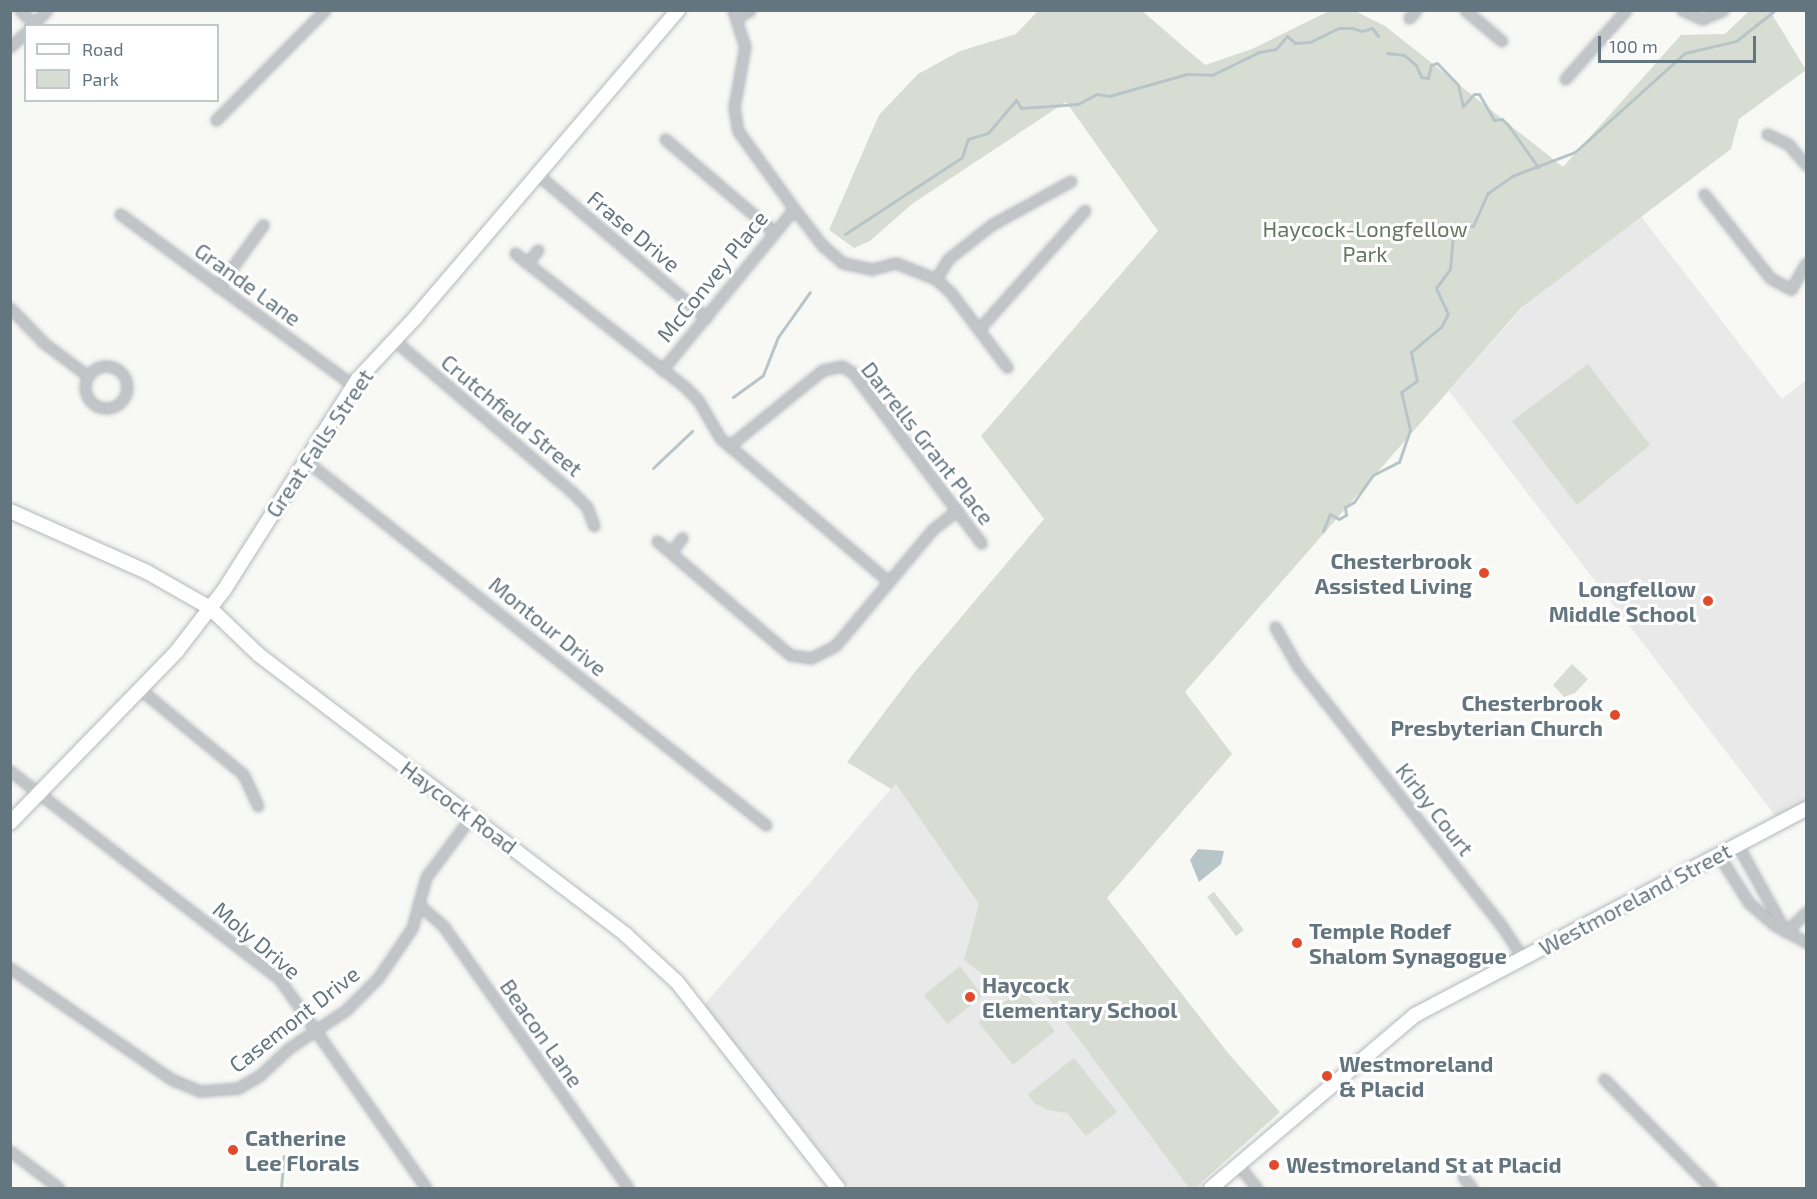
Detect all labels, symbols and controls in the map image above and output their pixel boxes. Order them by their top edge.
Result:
legend [24,24,219,102]
scale bar [1601,24,1758,62]
text: 100 m [1609,35,1658,57]
text: Road [82,38,123,60]
text: Park [82,68,119,90]
street label: Frase Drive [582,185,686,277]
street label: McConvey Place [651,205,773,347]
park label: Haycock-Longfellow Park [1262,215,1468,266]
street label: Grande Lane [190,237,306,331]
street label: Crutchfield Street [436,348,588,482]
street label: Darrells Grant Place [856,356,1000,530]
street label: Great Falls Street [260,364,378,522]
place label: Chesterbrook Assisted Living [1315,547,1472,598]
marker: Chesterbrook Assisted Living [1477,566,1491,580]
street label: Montour Drive [484,570,612,682]
place label: Longfellow Middle School [1549,575,1696,626]
marker: Longfellow Middle School [1701,594,1715,608]
place label: Chesterbrook Presbyterian Church [1391,689,1603,740]
marker: Chesterbrook Presbyterian Church [1608,708,1622,722]
street label: Haycock Road [396,755,522,859]
street label: Kirby Court [1390,757,1480,861]
street label: Westmoreland Street [1534,837,1736,961]
street label: Moly Drive [208,896,306,984]
place label: Temple Rodef Shalom Synagogue [1309,917,1507,968]
marker: Temple Rodef Shalom Synagogue [1290,936,1304,950]
street label: Casemont Drive [224,960,364,1078]
place label: Haycock Elementary School [982,971,1178,1022]
street label: Beacon Lane [495,974,589,1092]
marker: Haycock Elementary School [963,990,977,1004]
place label: Westmoreland & Placid [1339,1050,1493,1102]
marker: Westmoreland & Placid [1320,1069,1334,1083]
place label: Catherine Lee Florals [245,1124,360,1176]
marker: Catherine Lee Florals [226,1143,240,1157]
place label: Westmoreland St at Placid [1286,1152,1562,1178]
marker: Westmoreland St at Placid [1267,1158,1281,1172]

